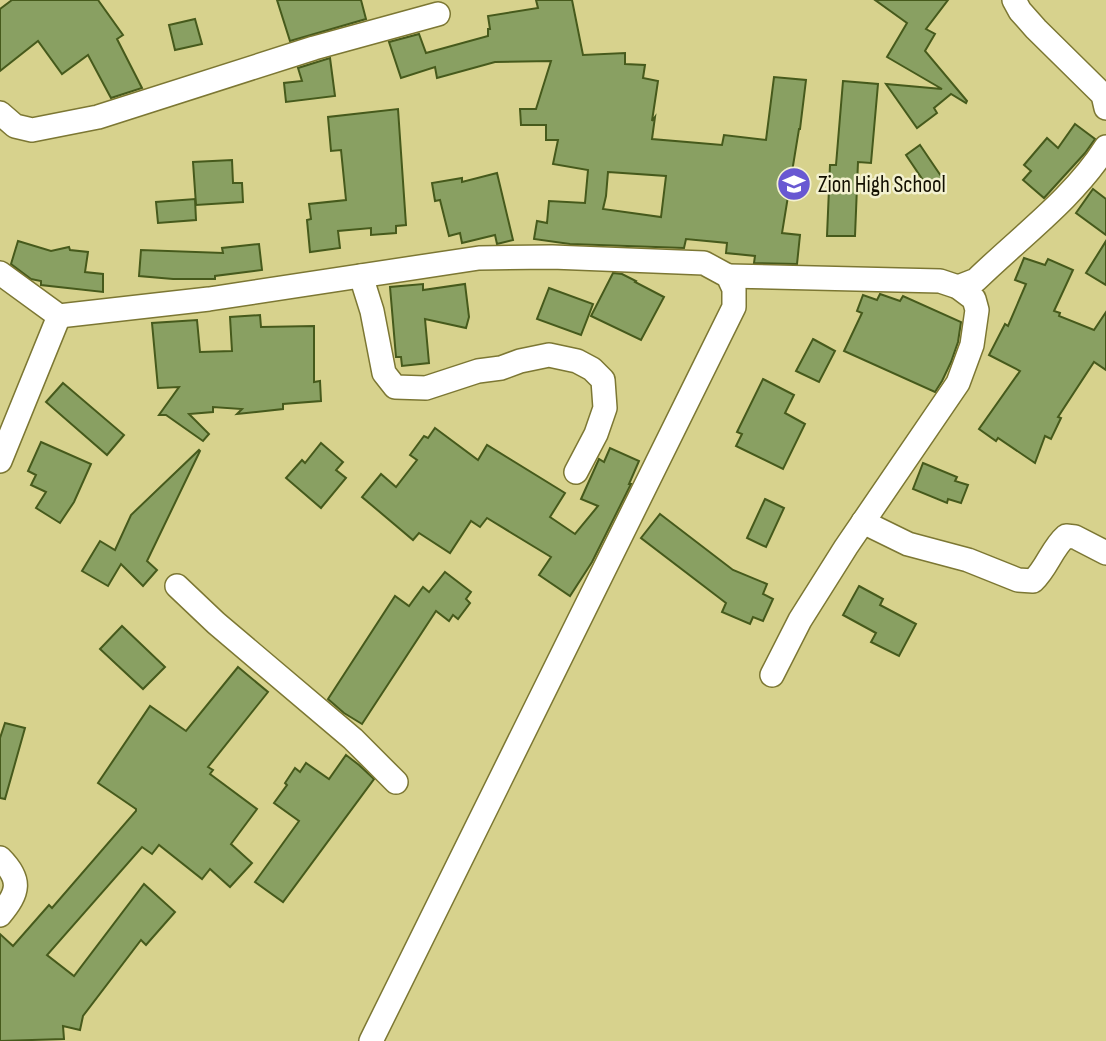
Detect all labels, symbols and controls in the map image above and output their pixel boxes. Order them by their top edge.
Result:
school or university icon: Zion High School [775,165,813,203]
place label: Zion High School [818,171,946,199]

